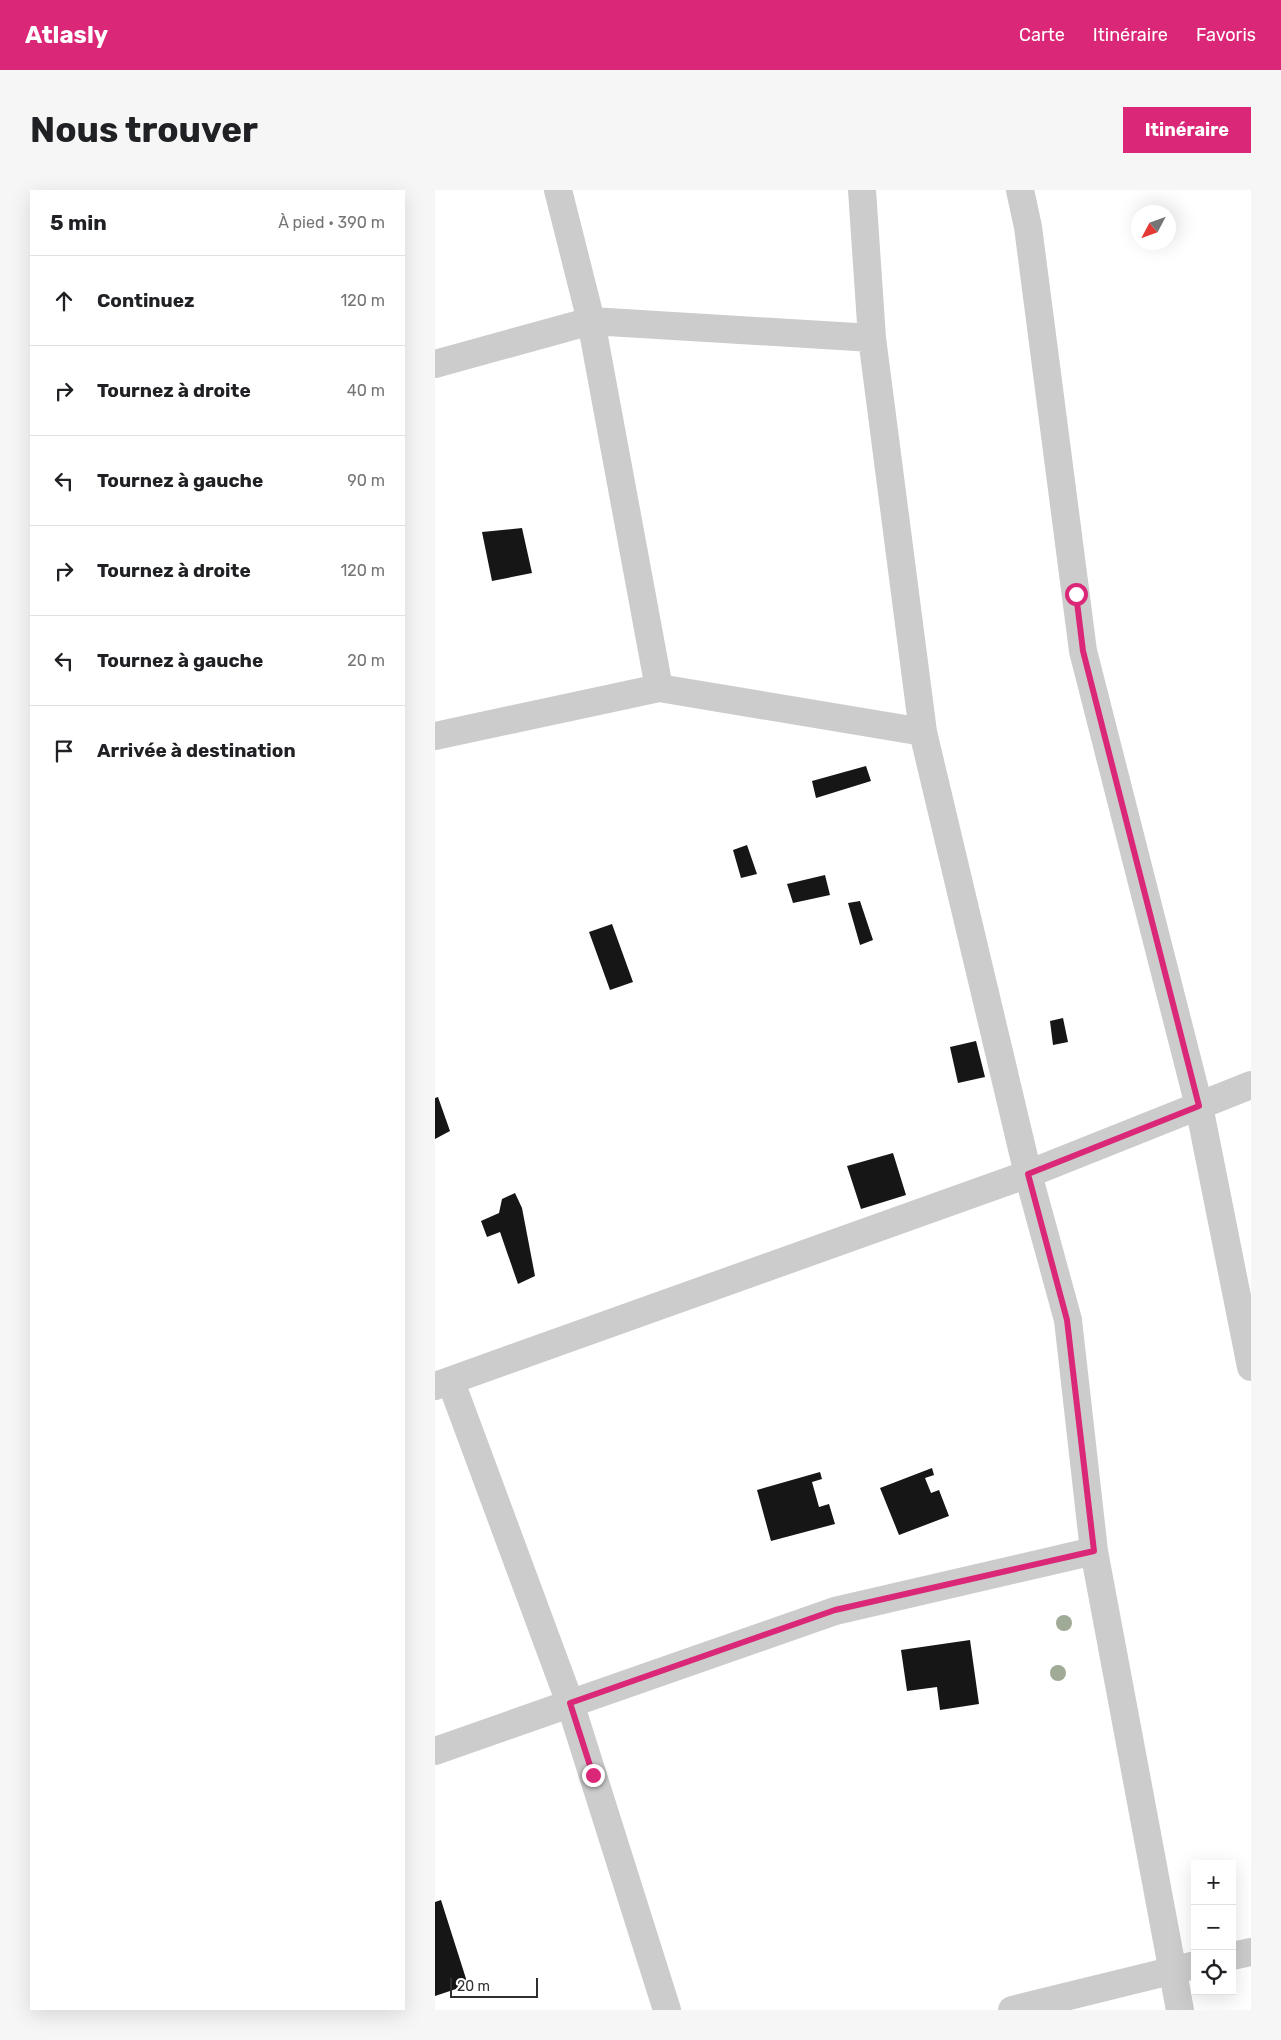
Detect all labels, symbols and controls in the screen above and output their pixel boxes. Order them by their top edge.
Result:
text: Atlasly [25,21,108,49]
text: Carte [1019,24,1065,46]
text: Itinéraire [1093,24,1168,46]
text: Favoris [1196,24,1256,46]
button: Itinéraire [1123,107,1251,153]
text: Nous trouver [30,109,258,151]
north arrow [1131,205,1176,250]
text: 5 min [50,210,107,235]
text: À pied · 390 m [278,213,385,232]
icon: ahead [50,287,78,315]
text: Continuez [97,289,195,312]
text: 120 m [340,291,385,310]
icon: right [50,377,78,405]
text: Tournez à droite [97,379,251,402]
text: 40 m [347,381,385,400]
icon: left [50,467,78,495]
text: Tournez à gauche [97,469,263,492]
text: 90 m [347,471,385,490]
icon: right [50,557,78,585]
text: Tournez à droite [97,559,251,582]
text: 120 m [340,561,385,580]
route start [1065,583,1088,606]
icon: left [50,647,78,675]
text: Tournez à gauche [97,649,263,672]
text: 20 m [347,651,385,670]
icon: arrive [50,737,78,765]
text: Arrivée à destination [97,739,296,762]
route end [582,1764,605,1787]
map controls [1191,1860,1236,1995]
button: + [1191,1860,1236,1905]
button: − [1191,1905,1236,1950]
button: locate [1191,1950,1236,1995]
scale bar [450,1975,537,1998]
text: 20 m [457,1978,490,1995]

